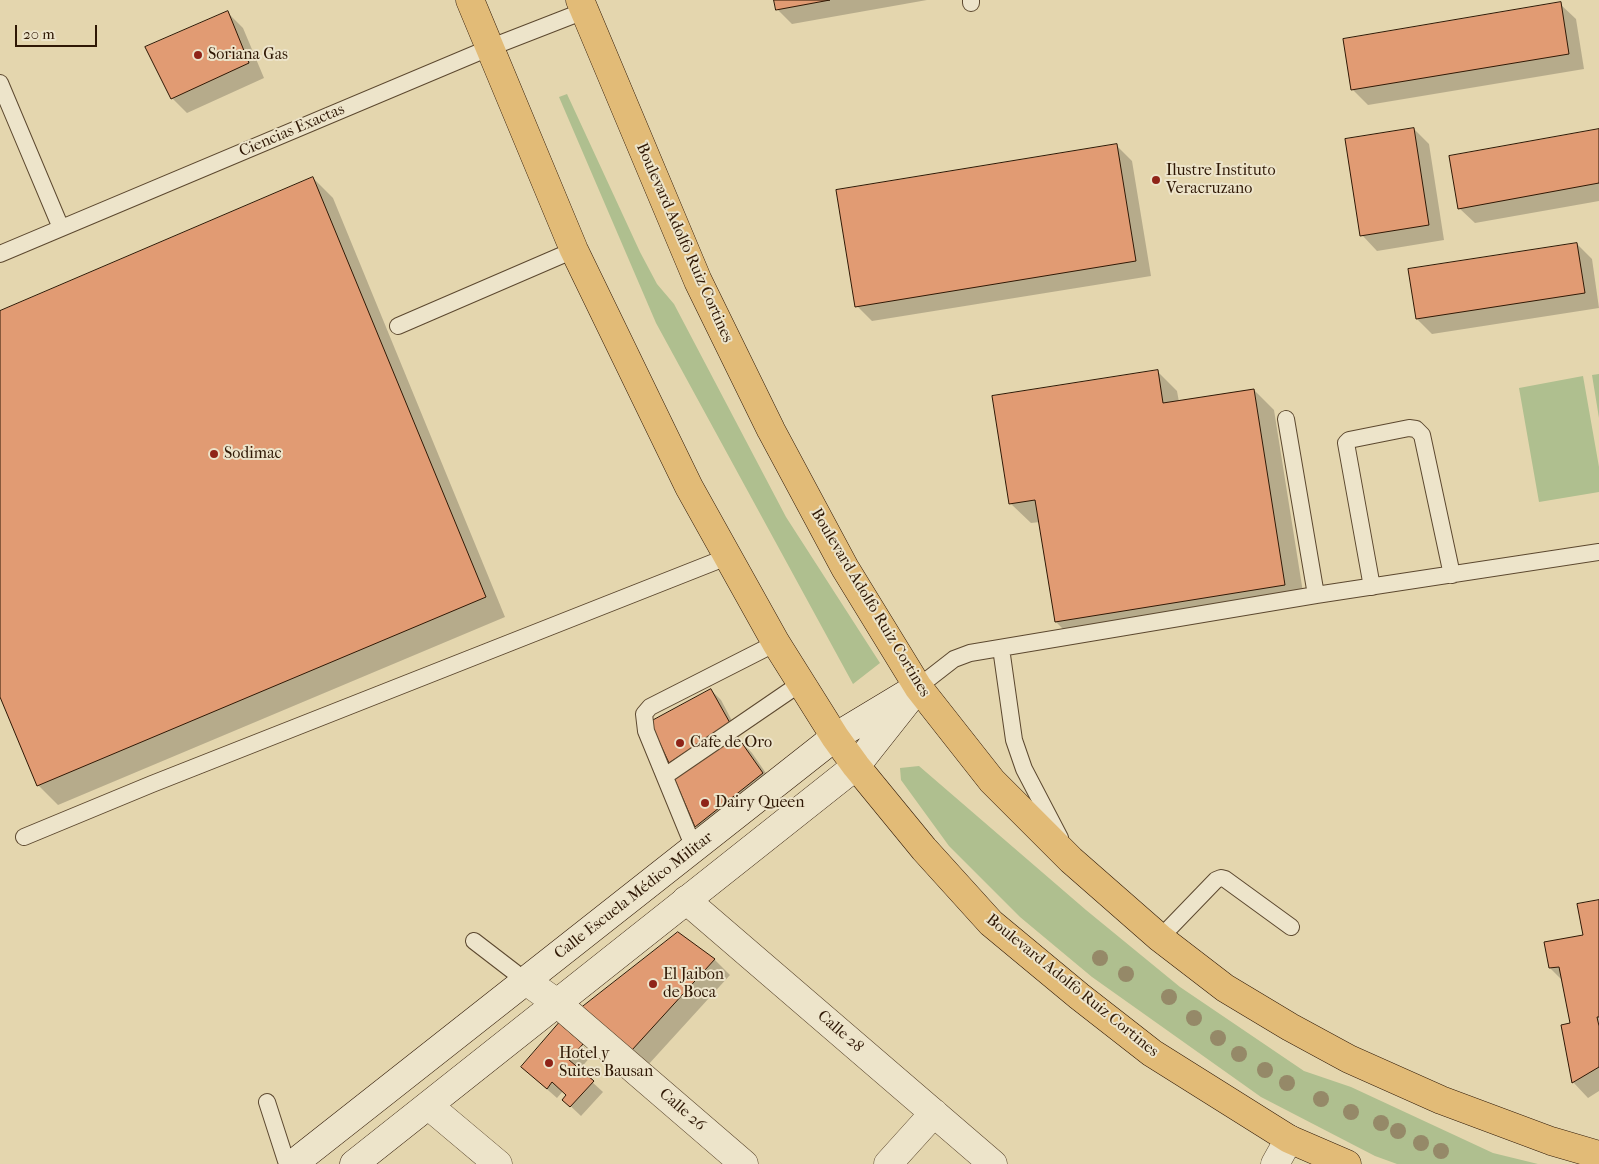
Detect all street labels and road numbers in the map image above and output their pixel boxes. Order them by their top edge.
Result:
street label: Ciencias Exactas [236,100,348,162]
street label: Boulevard Adolfo Ruiz Cortines [631,140,737,346]
street label: Boulevard Adolfo Ruiz Cortines [806,505,934,701]
street label: Calle Escuela Médico Militar [551,828,717,964]
street label: Boulevard Adolfo Ruiz Cortines [982,910,1162,1062]
street label: Calle 28 [813,1007,867,1057]
street label: Calle 26 [655,1085,709,1135]

